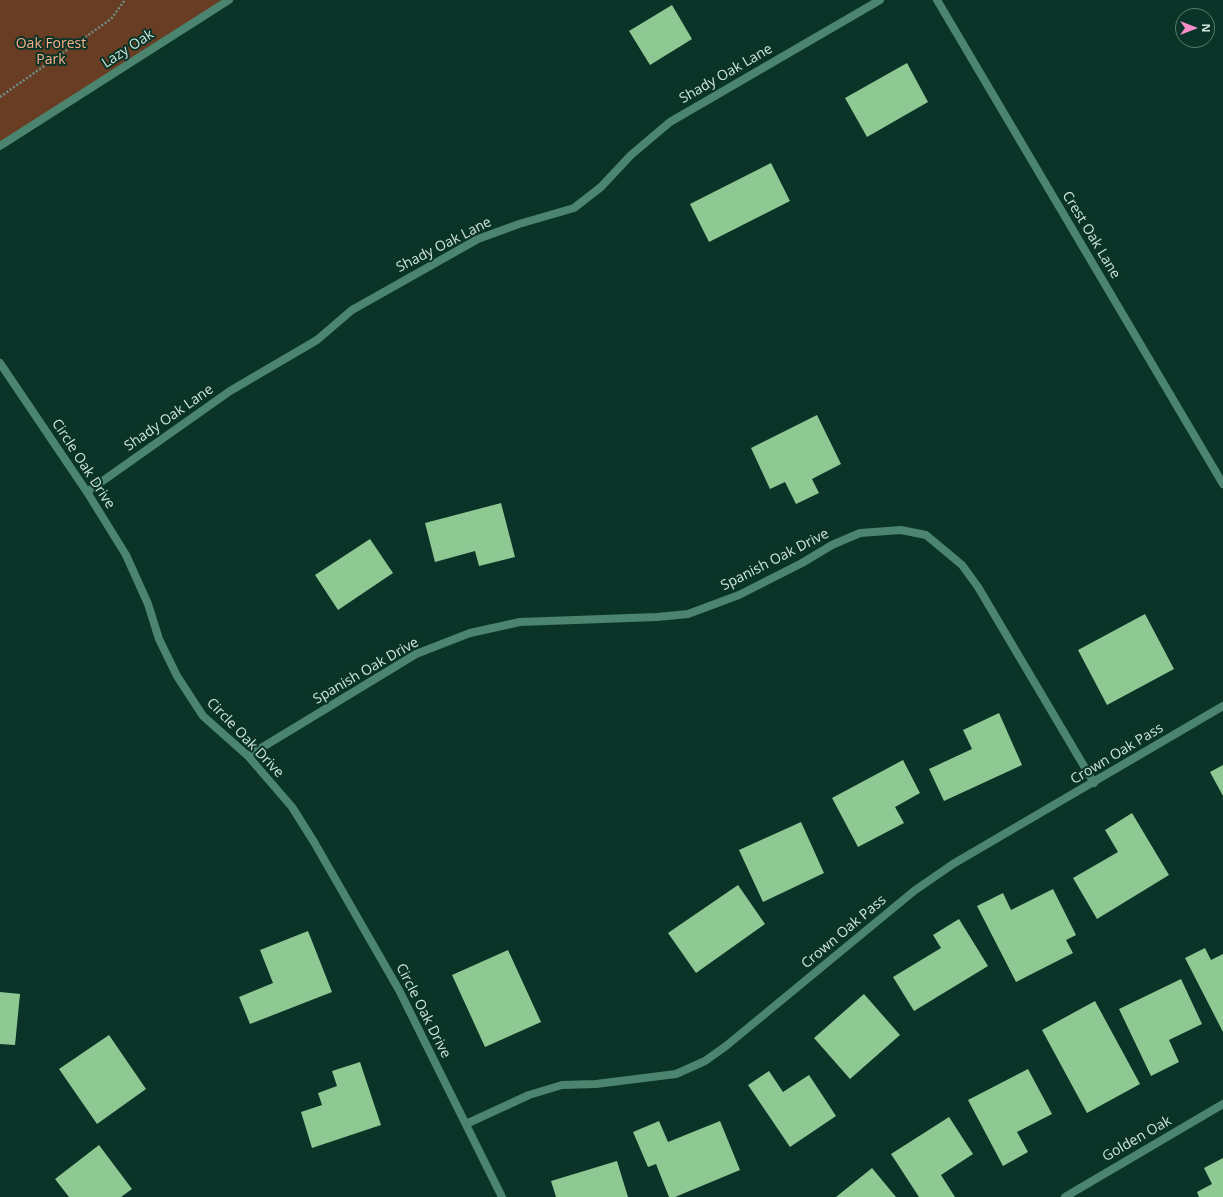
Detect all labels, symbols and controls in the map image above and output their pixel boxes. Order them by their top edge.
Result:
north arrow [1175,8,1215,48]
text: N [1199,24,1214,32]
street label: Lazy Oak [99,26,157,72]
park label: Oak Forest Park [16,36,86,68]
street label: Shady Oak Lane [677,41,775,107]
street label: Crest Oak Lane [1058,188,1124,282]
street label: Shady Oak Lane [394,214,494,276]
street label: Shady Oak Lane [121,381,217,455]
street label: Circle Oak Drive [48,416,118,512]
street label: Spanish Oak Drive [718,526,832,594]
street label: Spanish Oak Drive [310,634,422,708]
street label: Circle Oak Drive [203,695,287,781]
street label: Crown Oak Pass [1068,720,1166,788]
street label: Crown Oak Pass [798,892,890,972]
street label: Circle Oak Drive [392,961,454,1061]
street label: Golden Oak [1100,1113,1174,1165]

